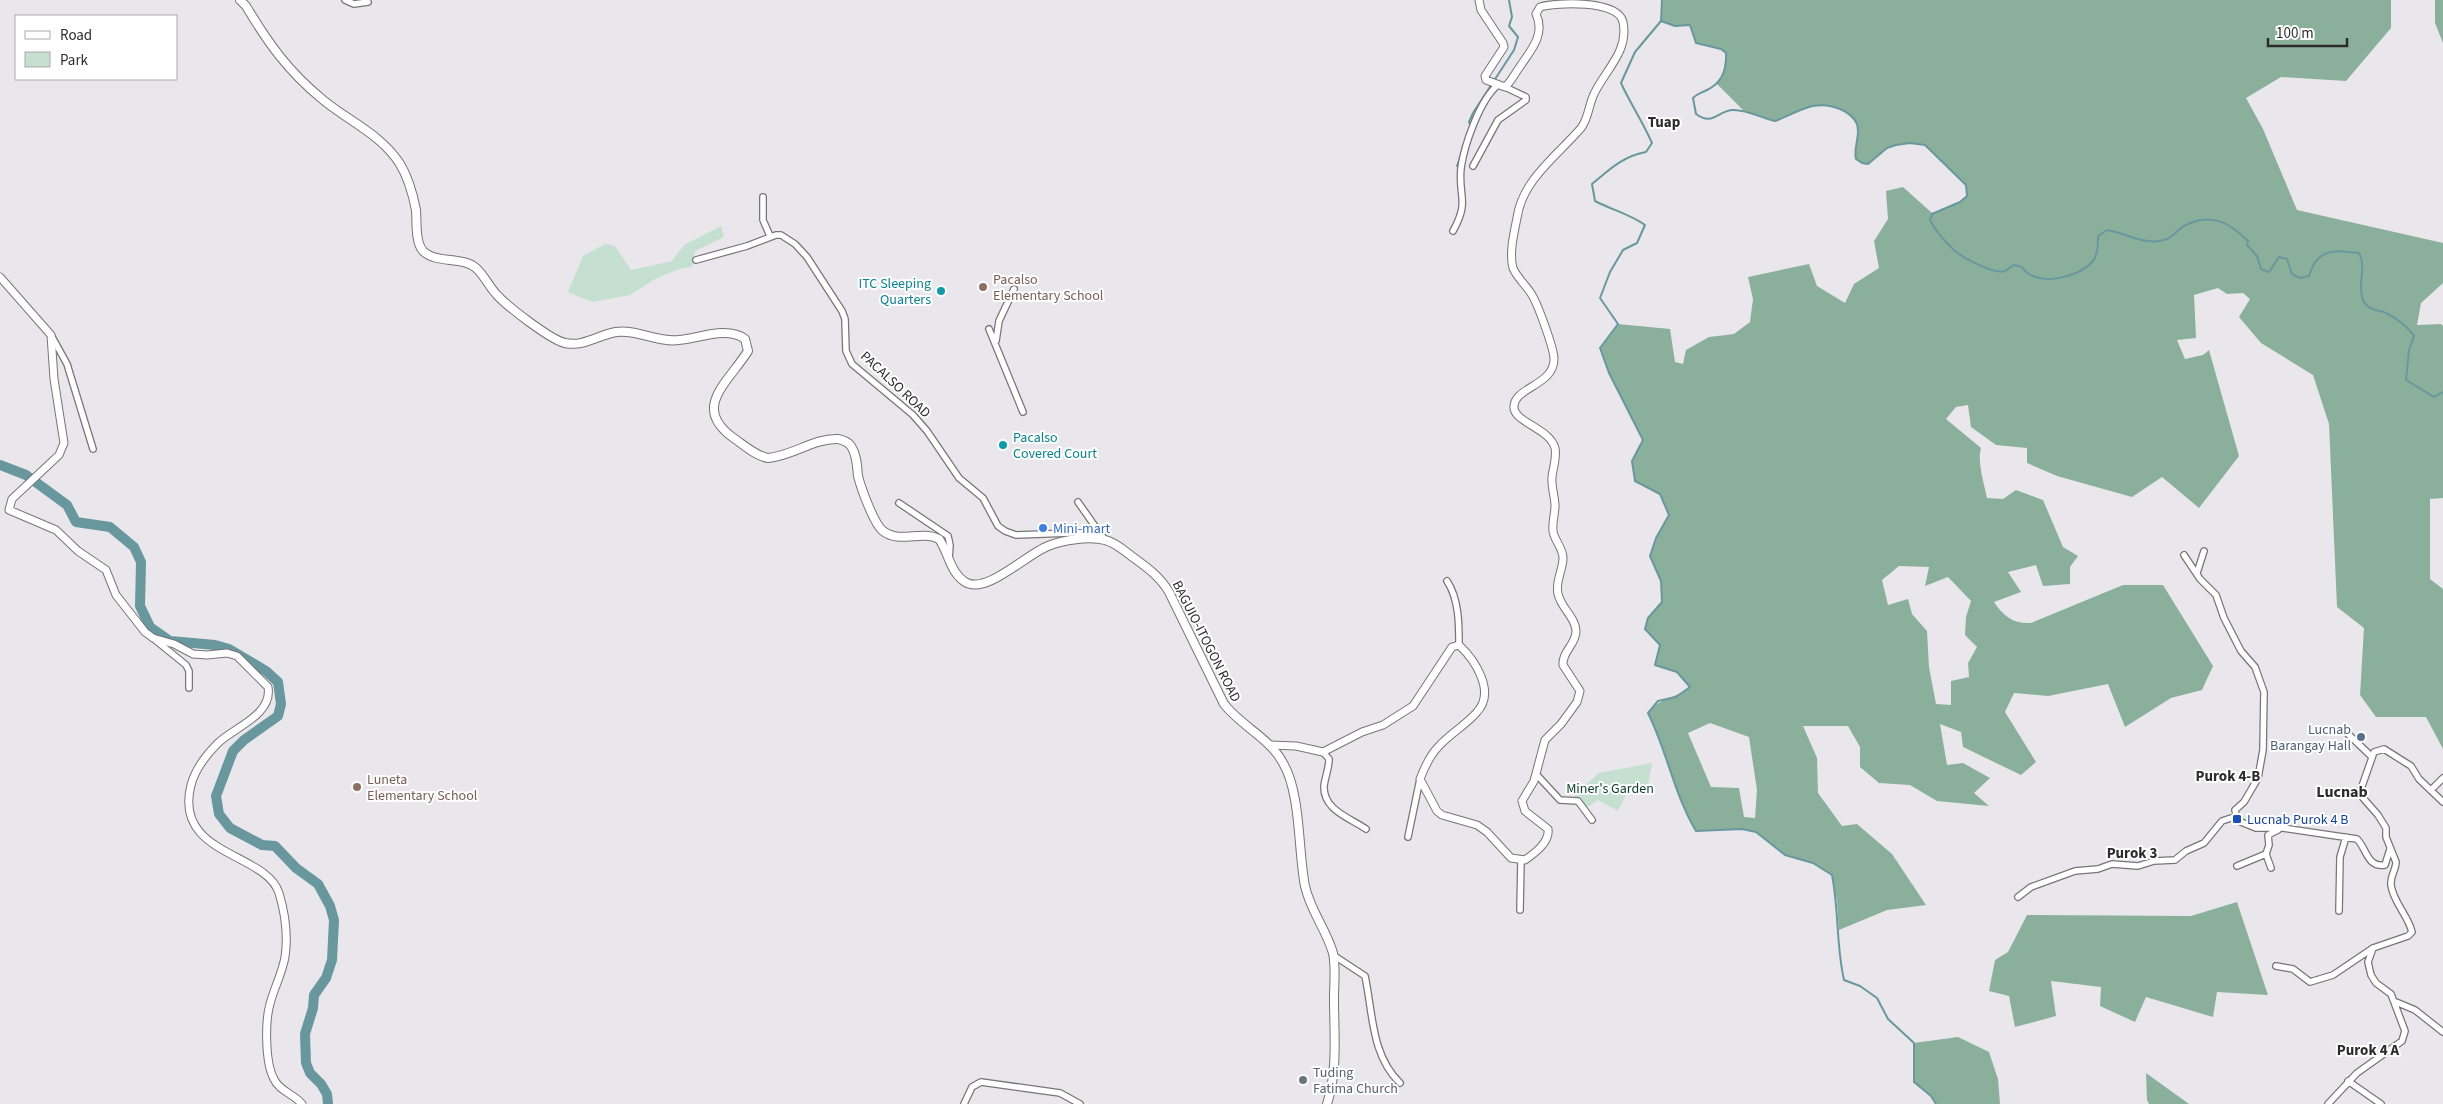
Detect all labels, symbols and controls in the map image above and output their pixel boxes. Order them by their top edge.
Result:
legend [15,15,178,80]
scale bar [2268,15,2347,47]
text: 100 m [2276,23,2314,44]
text: Road [60,25,92,46]
text: Park [60,50,89,71]
district label: Tuap [1648,112,1681,133]
place label: Pacalso Elementary School [993,270,1104,306]
place label: ITC Sleeping Quarters [858,274,931,310]
marker: Pacalso Elementary School [977,281,989,293]
marker: ITC Sleeping Quarters [935,285,947,297]
street label: PACALSO ROAD [856,347,935,423]
place label: Pacalso Covered Court [1013,428,1097,464]
marker: Pacalso Covered Court [997,439,1009,451]
place label: Mini-mart [1053,519,1111,539]
marker: Mini-mart [1037,522,1049,534]
street label: BAGUIO-ITOGON ROAD [1167,577,1245,706]
place label: Lucnab Barangay Hall [2270,720,2351,756]
marker: Lucnab Barangay Hall [2355,731,2367,743]
district label: Purok 4-B [2196,766,2260,787]
place label: Luneta Elementary School [367,770,478,806]
park label: Miner's Garden [1566,779,1654,799]
marker: Luneta Elementary School [351,781,363,793]
district label: Lucnab [2316,781,2368,803]
place label: Lucnab Purok 4 B [2247,810,2349,830]
marker: Lucnab Purok 4 B [2231,813,2243,825]
district label: Purok 3 [2107,843,2157,864]
district label: Purok 4 A [2337,1040,2400,1061]
place label: Tuding Fatima Church [1313,1063,1398,1099]
marker: Tuding Fatima Church [1297,1074,1309,1086]

